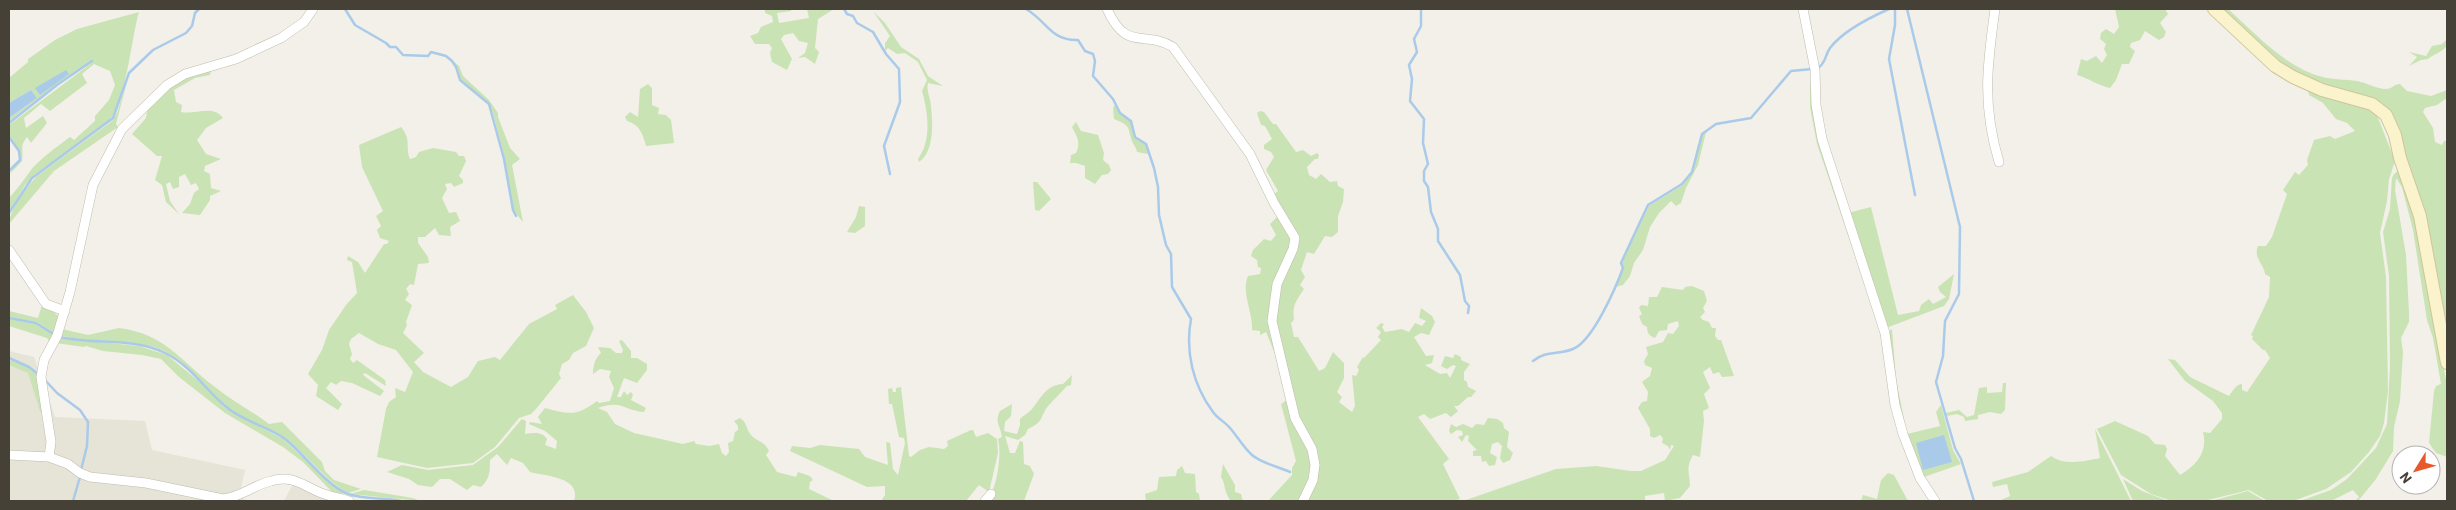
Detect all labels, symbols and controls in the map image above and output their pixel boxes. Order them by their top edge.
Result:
north arrow [2391,445,2441,495]
text: N [2396,469,2415,487]

